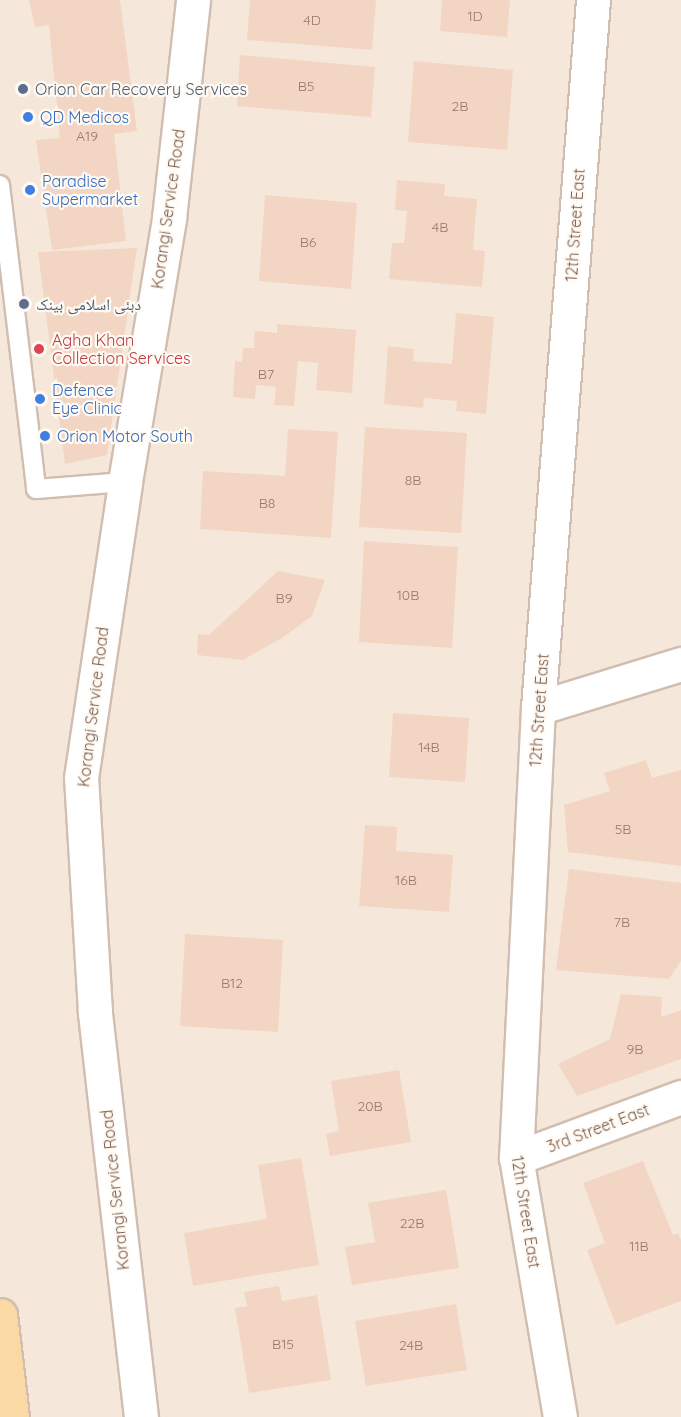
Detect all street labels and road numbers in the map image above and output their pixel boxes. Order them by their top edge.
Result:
street label: Korangi Service Road [147,128,189,290]
street label: 12th Street East [561,168,589,282]
street label: Korangi Service Road [74,626,112,788]
street label: 12th Street East [525,653,553,767]
street label: 3rd Street East [544,1100,652,1156]
street label: Korangi Service Road [97,1109,133,1271]
street label: 12th Street East [508,1154,544,1270]

